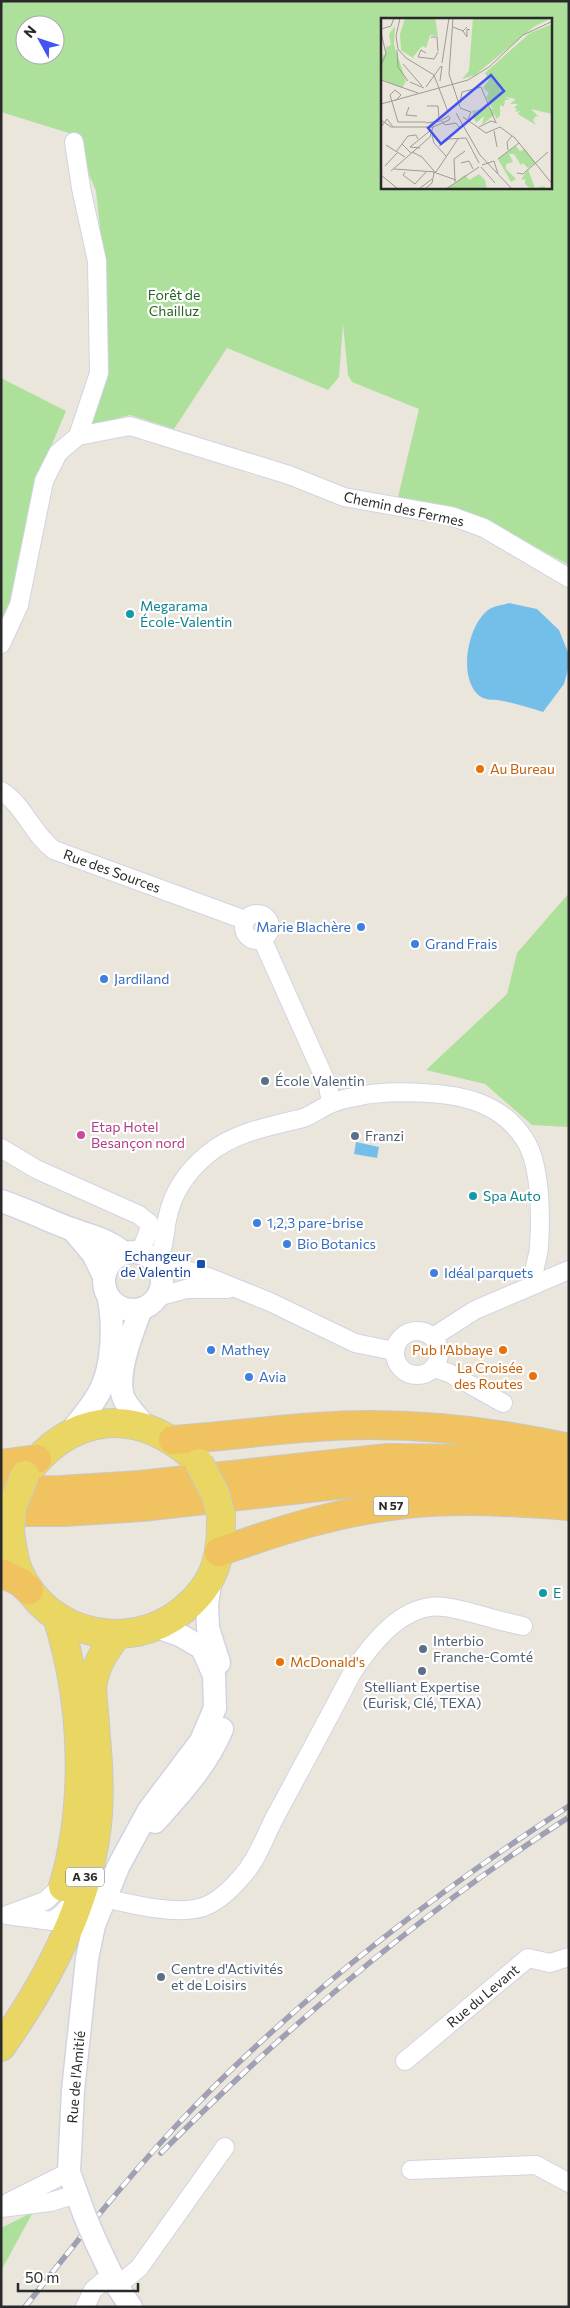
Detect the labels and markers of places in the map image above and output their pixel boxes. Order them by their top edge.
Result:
place label: Megarama École-Valentin [140,597,232,630]
marker: Megarama École-Valentin [124,608,136,620]
place label: Au Bureau [490,760,555,777]
marker: Au Bureau [474,763,486,775]
place label: Marie Blachère [256,918,351,935]
marker: Marie Blachère [355,921,367,933]
place label: Grand Frais [425,935,497,952]
marker: Grand Frais [409,938,421,950]
place label: Jardiland [114,970,169,987]
marker: Jardiland [98,973,110,985]
place label: École Valentin [275,1072,365,1089]
marker: École Valentin [259,1075,271,1087]
place label: Etap Hotel Besançon nord [91,1118,185,1151]
place label: Franzi [365,1127,404,1144]
marker: Etap Hotel Besançon nord [75,1129,87,1141]
marker: Franzi [349,1130,361,1142]
place label: Spa Auto [483,1187,541,1204]
marker: Spa Auto [467,1190,479,1202]
place label: 1,2,3 pare-brise [267,1214,363,1231]
marker: 1,2,3 pare-brise [251,1217,263,1229]
place label: Bio Botanics [297,1235,376,1252]
marker: Bio Botanics [281,1238,293,1250]
place label: Echangeur de Valentin [120,1247,191,1280]
marker: Echangeur de Valentin [195,1258,207,1270]
place label: Idéal parquets [444,1264,533,1281]
marker: Idéal parquets [428,1267,440,1279]
place label: Mathey [221,1341,270,1358]
place label: Pub l'Abbaye [412,1341,493,1358]
marker: Mathey [205,1344,217,1356]
marker: Pub l'Abbaye [497,1344,509,1356]
place label: La Croisée des Routes [454,1359,523,1392]
place label: Avia [259,1368,286,1385]
marker: La Croisée des Routes [527,1370,539,1382]
marker: Avia [243,1371,255,1383]
place label: E [553,1584,561,1601]
marker: E [537,1587,549,1599]
place label: Interbio Franche-Comté [433,1632,533,1665]
marker: Interbio Franche-Comté [417,1643,429,1655]
place label: McDonald's [290,1653,365,1670]
marker: McDonald's [274,1656,286,1668]
marker: Stelliant Expertise (Eurisk, Clé, TEXA) [416,1665,428,1677]
place label: Stelliant Expertise (Eurisk, Clé, TEXA) [363,1678,481,1711]
place label: Centre d'Activités et de Loisirs [171,1960,283,1993]
marker: Centre d'Activités et de Loisirs [155,1971,167,1983]

